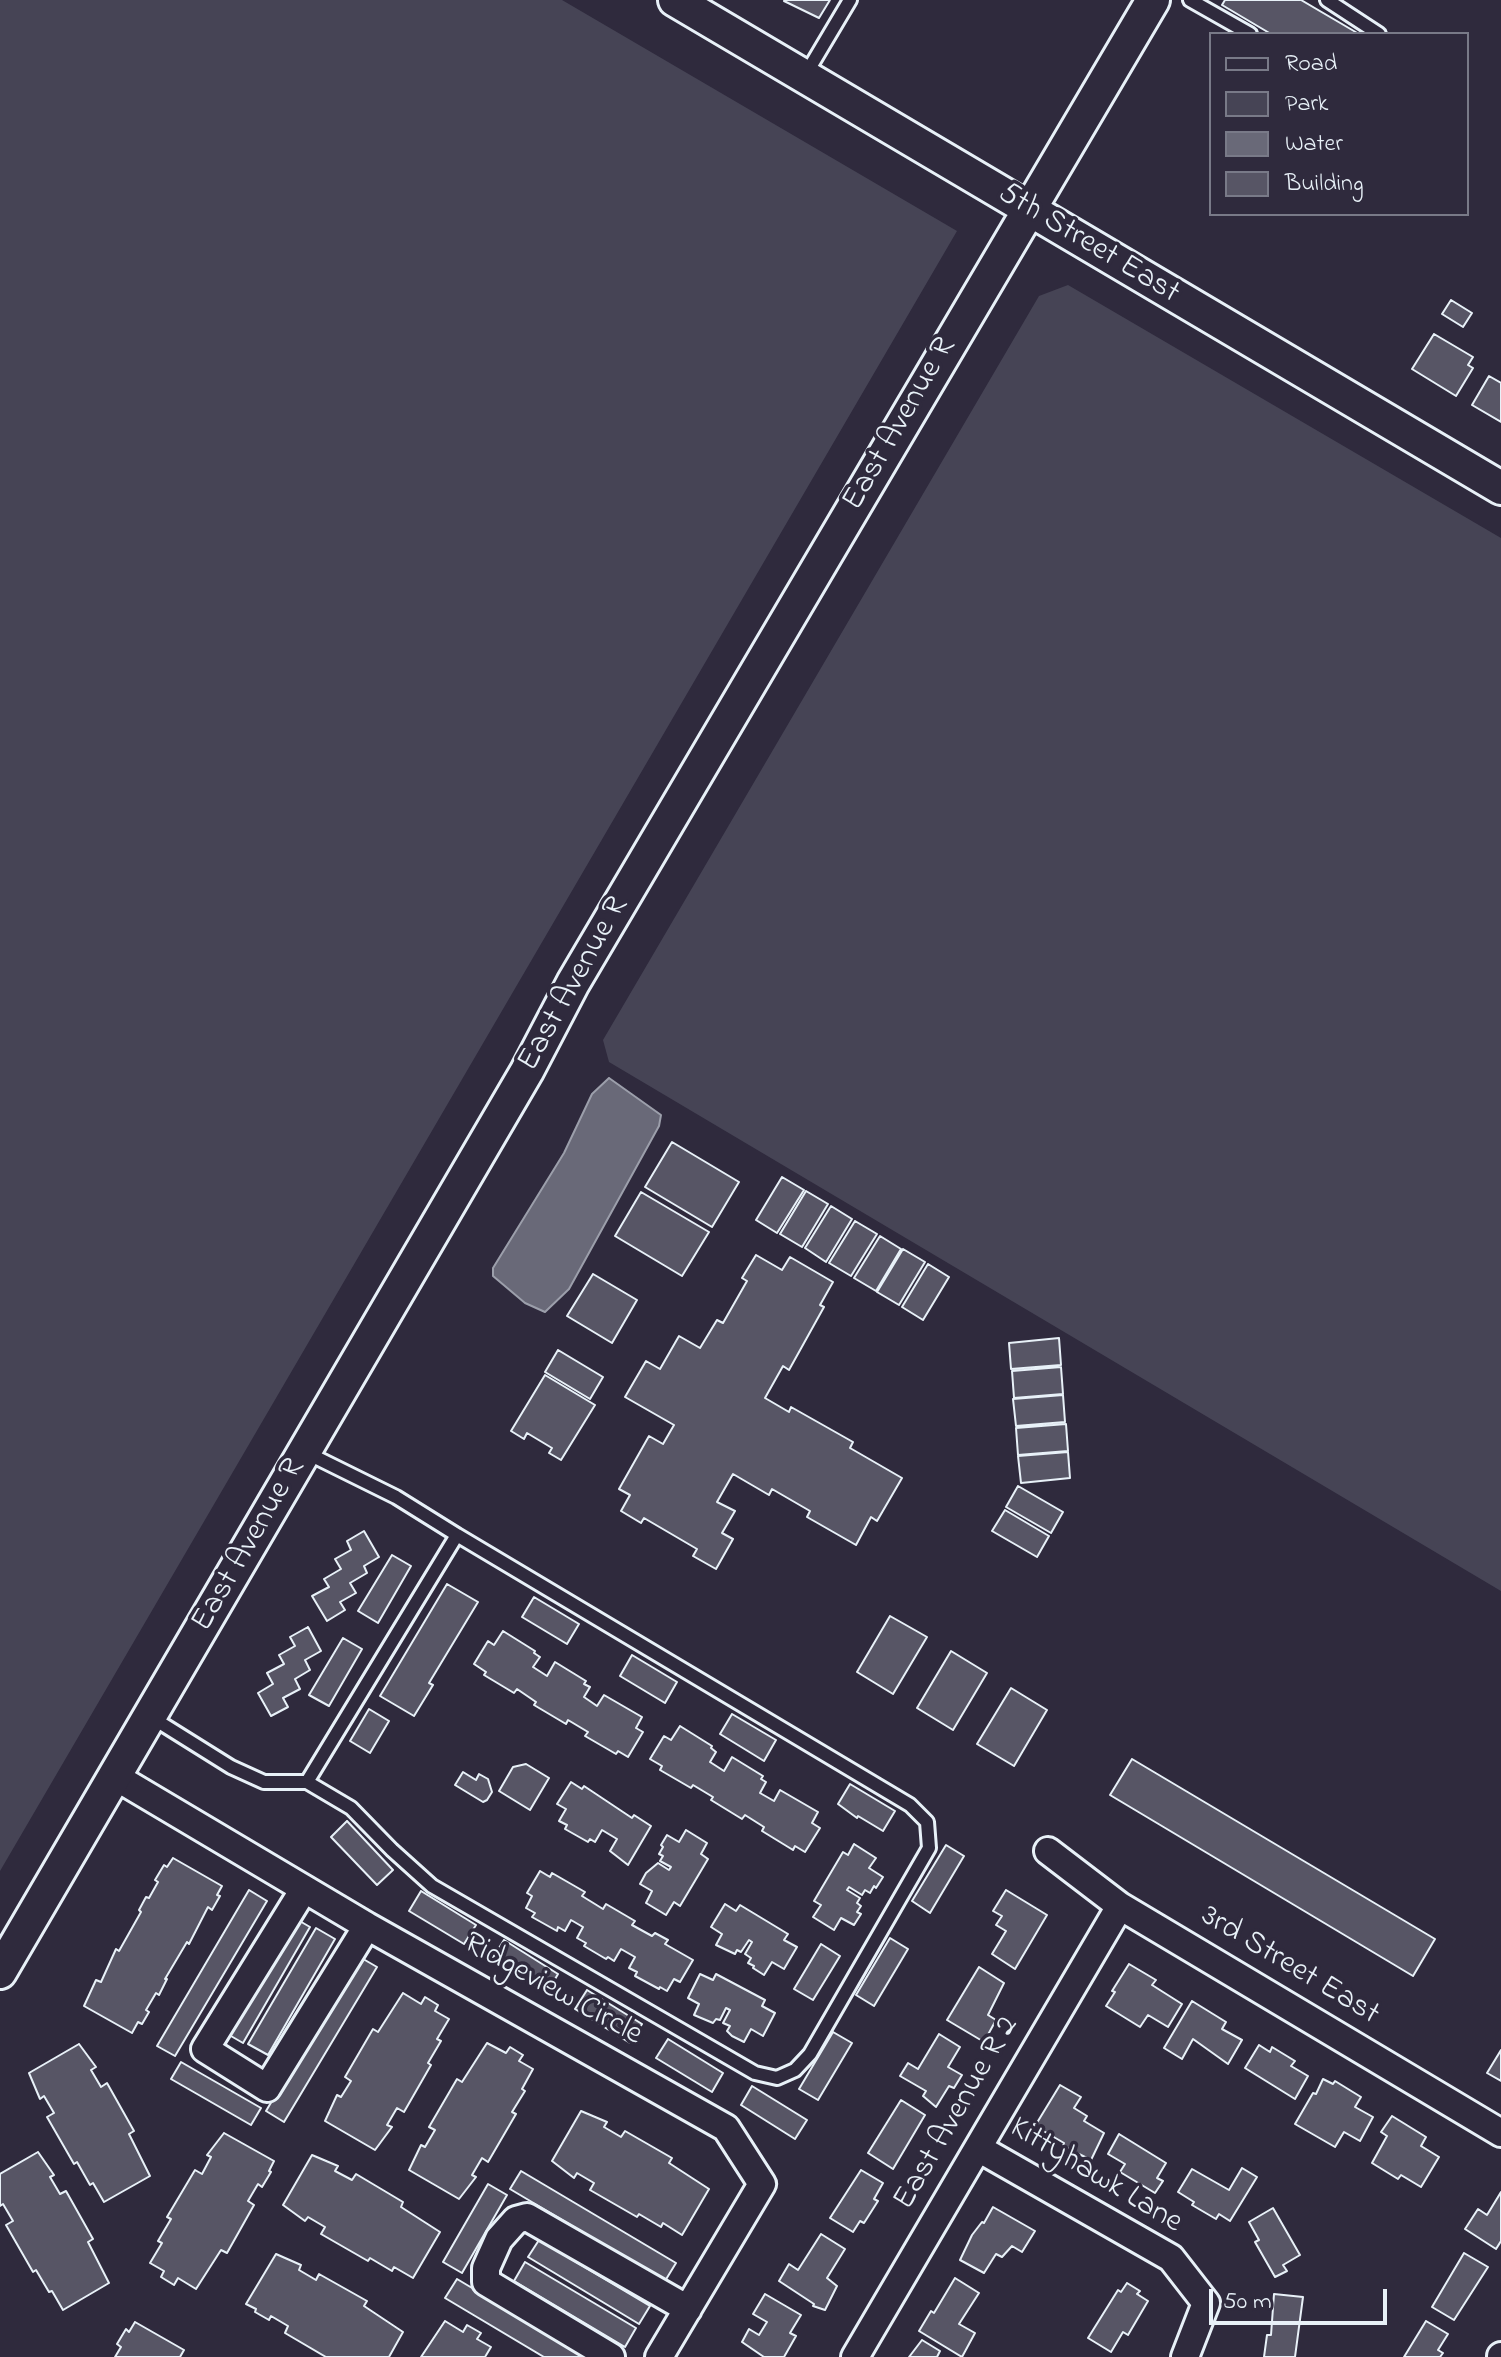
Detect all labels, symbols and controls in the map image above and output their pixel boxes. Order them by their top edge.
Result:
legend [1209,32,1469,216]
text: Road [1285,47,1337,82]
text: Park [1285,87,1328,122]
text: Water [1285,127,1343,162]
text: Building [1285,167,1364,202]
street label: 5th Street East [990,176,1186,314]
street label: East Avenue R [836,332,966,518]
street label: East Avenue R [511,891,639,1079]
street label: East Avenue R [185,1453,315,1639]
street label: 3rd Street East [1193,1899,1385,2035]
street label: Ridgeview Circle [456,1926,648,2056]
street label: East Avenue R 2 [887,2010,1029,2218]
street label: Kittyhawk Lane [1002,2110,1188,2244]
scale bar [1213,2273,1391,2323]
text: 50 m [1223,2285,1272,2320]

